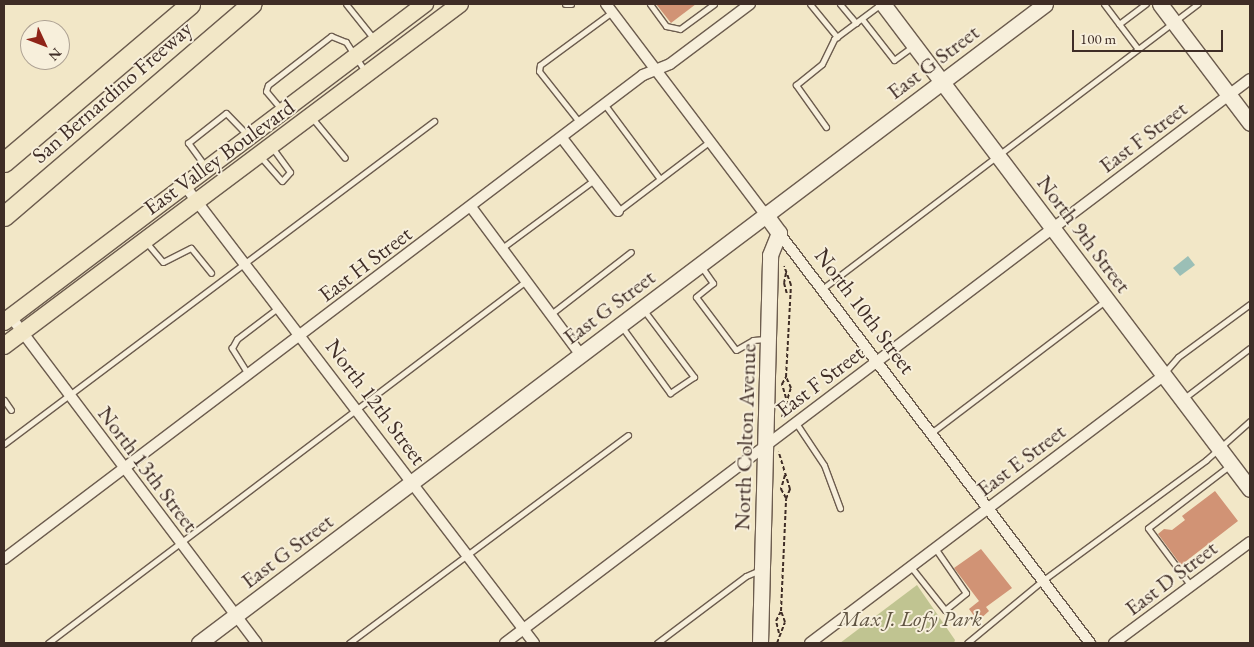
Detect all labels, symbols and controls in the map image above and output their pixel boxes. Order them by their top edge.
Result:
street label: San Bernardino Freeway [27,15,197,169]
street label: East G Street [882,19,984,105]
north arrow [20,20,70,70]
scale bar [1074,20,1225,52]
text: 100 m [1080,29,1116,48]
text: N [45,44,66,65]
street label: East Valley Boulevard [139,94,299,220]
street label: East F Street [1094,95,1192,179]
street label: North 9th Street [1031,170,1137,298]
street label: East H Street [313,220,417,308]
street label: North 10th Street [809,243,921,379]
street label: East G Street [558,264,660,350]
street label: North 12th Street [320,334,432,470]
street label: East F Street [771,339,869,423]
street label: North Colton Avenue [729,343,761,531]
street label: North 13th Street [92,401,204,537]
street label: East E Street [971,418,1071,502]
street label: East G Street [236,508,338,594]
street label: East D Street [1120,535,1222,621]
park label: Max J. Lofy Park [838,606,982,632]

